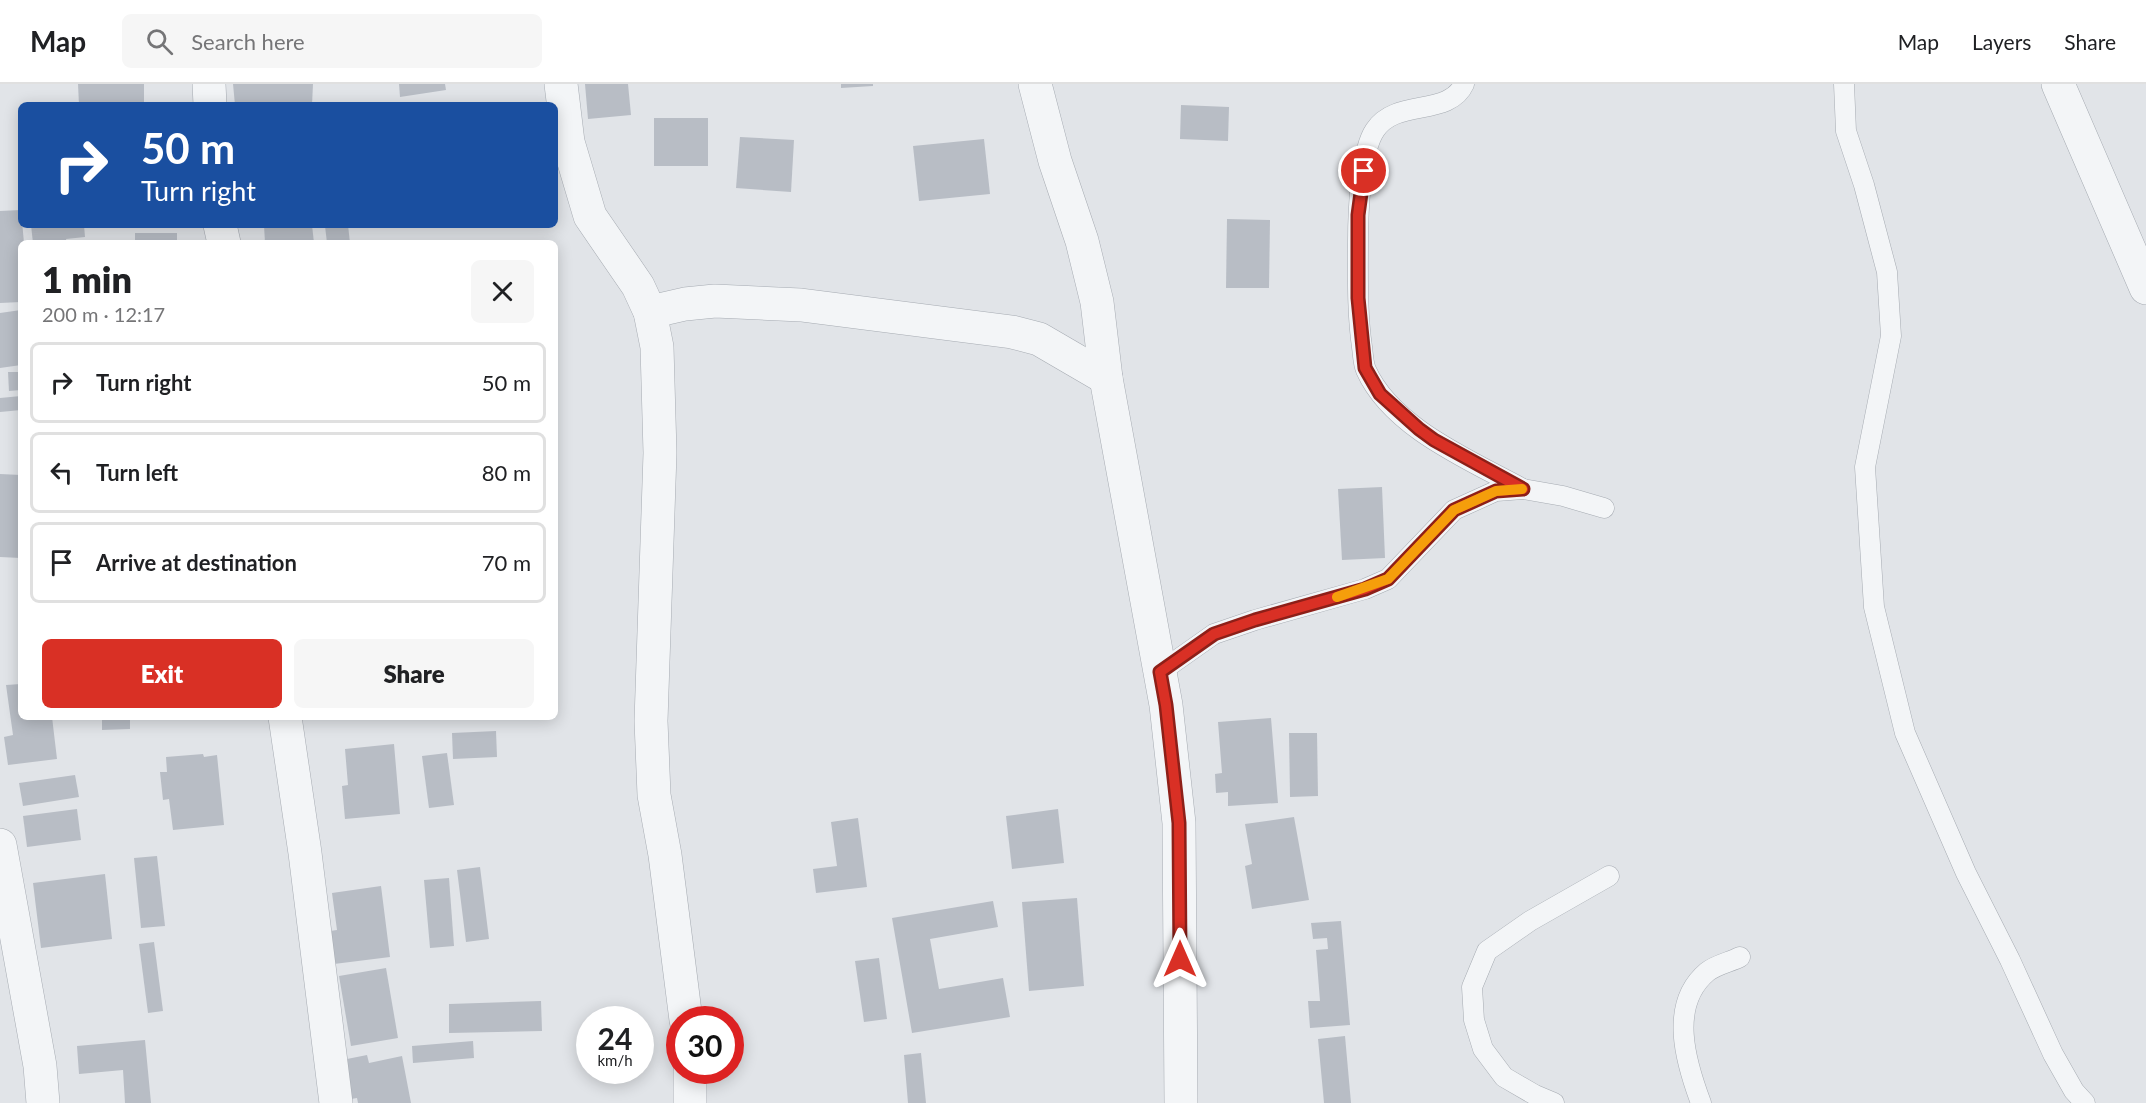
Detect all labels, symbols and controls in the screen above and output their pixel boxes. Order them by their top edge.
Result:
search box [122,14,542,68]
text: Map [30,24,86,58]
icon: search [143,25,176,58]
text: Search here [191,28,305,55]
text: Map [1898,29,1939,54]
text: Layers [1972,29,2031,54]
text: Share [2064,29,2116,54]
text: 50 m [141,123,235,173]
icon: right [42,126,120,204]
pin [1338,145,1389,196]
icon: arrive [1347,154,1380,187]
text: Turn right [141,174,256,207]
text: 1 min [42,257,132,301]
button: close [471,260,534,323]
text: 200 m · 12:17 [42,302,165,326]
icon: right [45,366,78,399]
text: Turn right [96,369,191,396]
text: 50 m [482,369,531,396]
icon: left [45,456,78,489]
text: Turn left [96,459,178,486]
text: 80 m [482,459,531,486]
icon: arrive [45,546,78,579]
text: Arrive at destination [96,549,297,576]
text: 70 m [482,549,531,576]
button: Exit [42,639,282,708]
button: Share [294,639,534,708]
position arrow [1148,927,1212,991]
speed limit sign: 30 [666,1006,744,1084]
text: 24 [598,1020,632,1056]
text: km/h [597,1051,633,1069]

